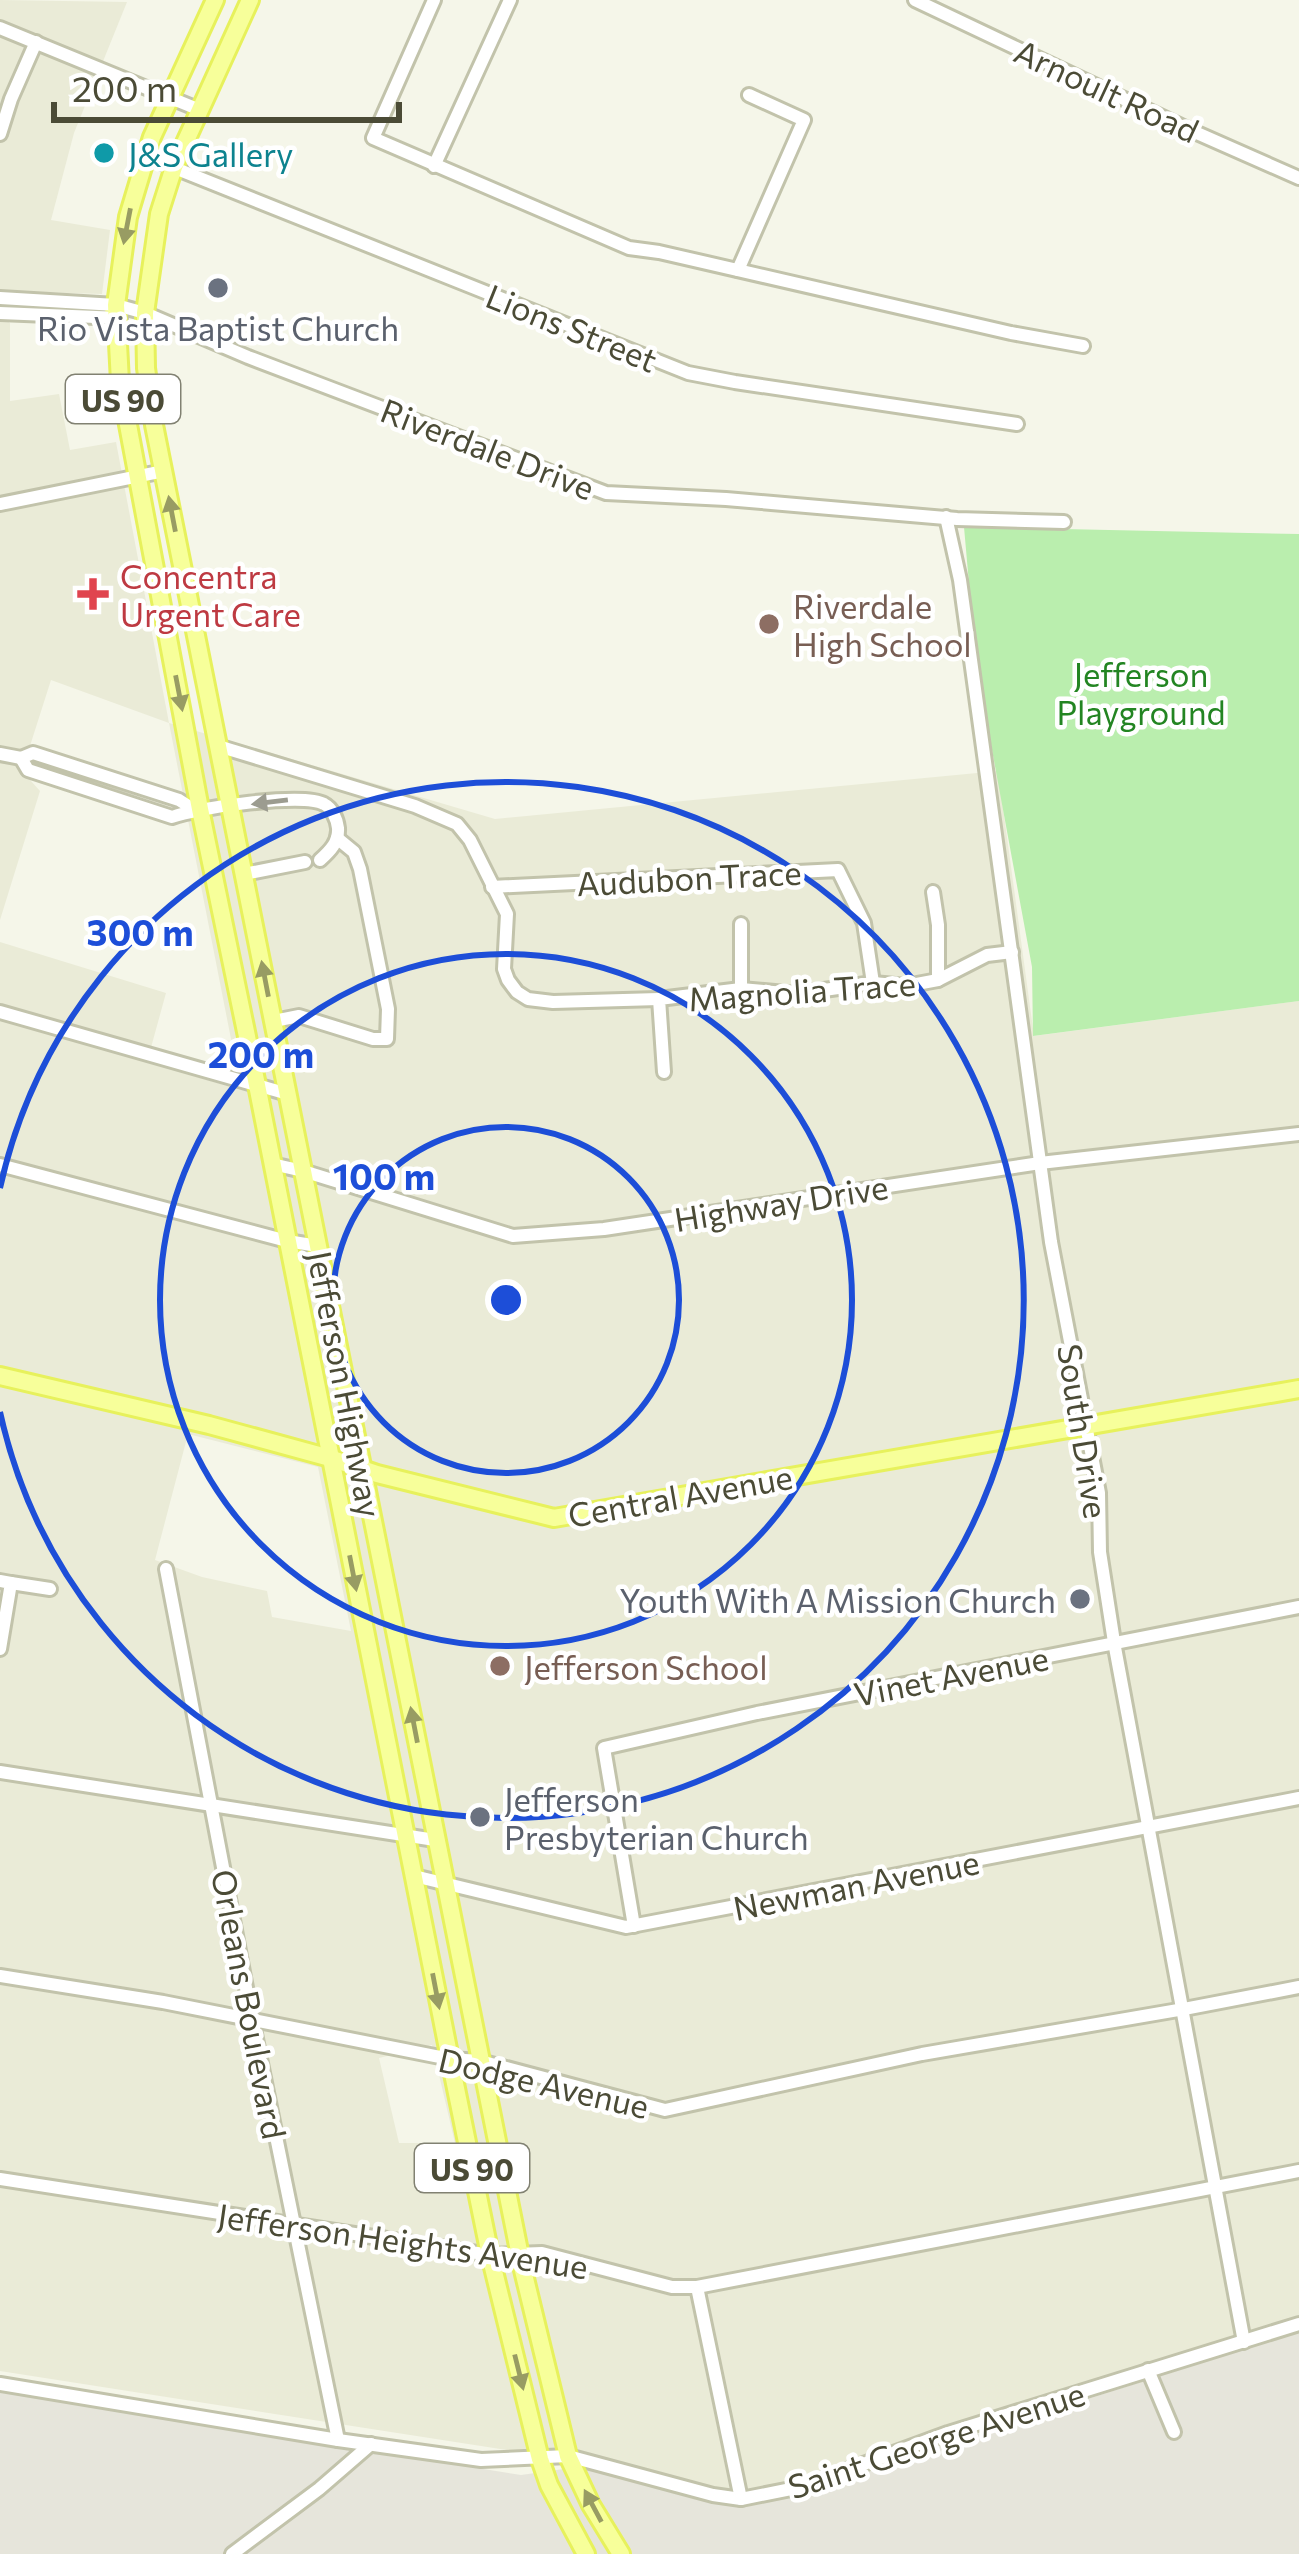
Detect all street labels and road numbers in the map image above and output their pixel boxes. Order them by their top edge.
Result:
street label: Arnoult Road [1008,30,1206,150]
street label: Lions Street [481,274,663,380]
road number: US 90 [66,375,180,423]
street label: Riverdale Drive [376,389,600,507]
street label: Audubon Trace [576,851,802,903]
street label: Magnolia Trace [687,962,917,1018]
street label: Highway Drive [671,1165,891,1239]
street label: Jefferson Highway [300,1247,392,1521]
street label: South Drive [1050,1341,1118,1521]
street label: Central Avenue [565,1455,795,1535]
street label: Vinet Avenue [850,1636,1052,1714]
street label: Newman Avenue [730,1840,982,1928]
street label: Orleans Boulevard [204,1866,296,2142]
street label: Dodge Avenue [435,2038,653,2126]
road number: US 90 [415,2144,529,2192]
street label: Jefferson Heights Avenue [215,2194,591,2286]
street label: Saint George Avenue [782,2372,1090,2506]

